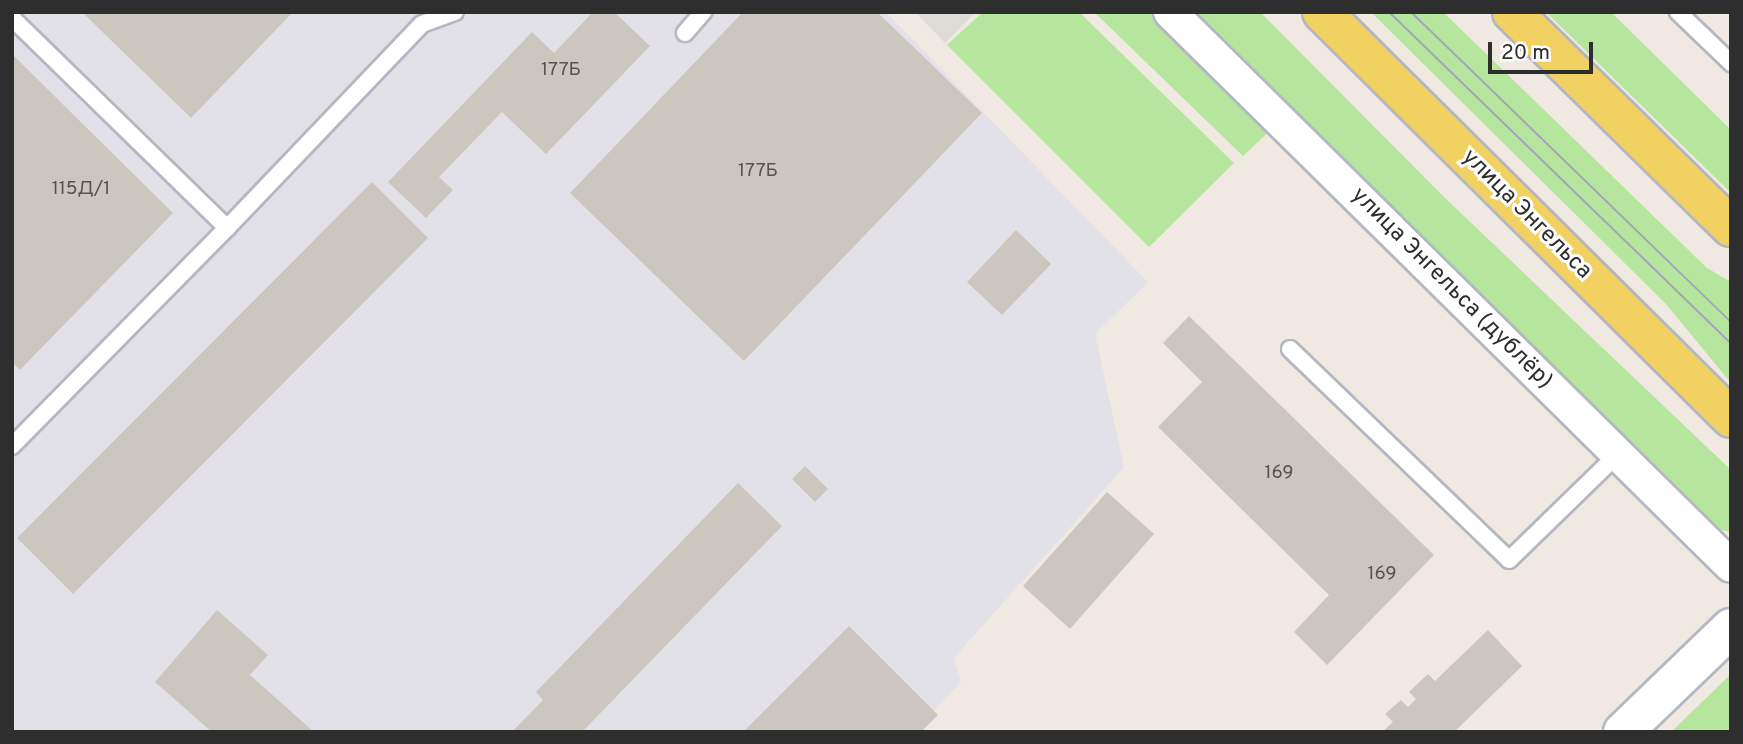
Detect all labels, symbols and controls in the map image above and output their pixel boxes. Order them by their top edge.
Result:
scale bar [1491,28,1596,72]
text: 20 m [1501,40,1550,67]
house number: 177Б [541,60,581,82]
street label: улица Энгельса [1455,144,1597,286]
house number: 177Б [738,161,778,183]
house number: 115Д/1 [52,179,110,201]
street label: улица Энгельса (дублёр) [1344,182,1558,396]
house number: 169 [1264,463,1294,485]
house number: 169 [1367,564,1397,586]

